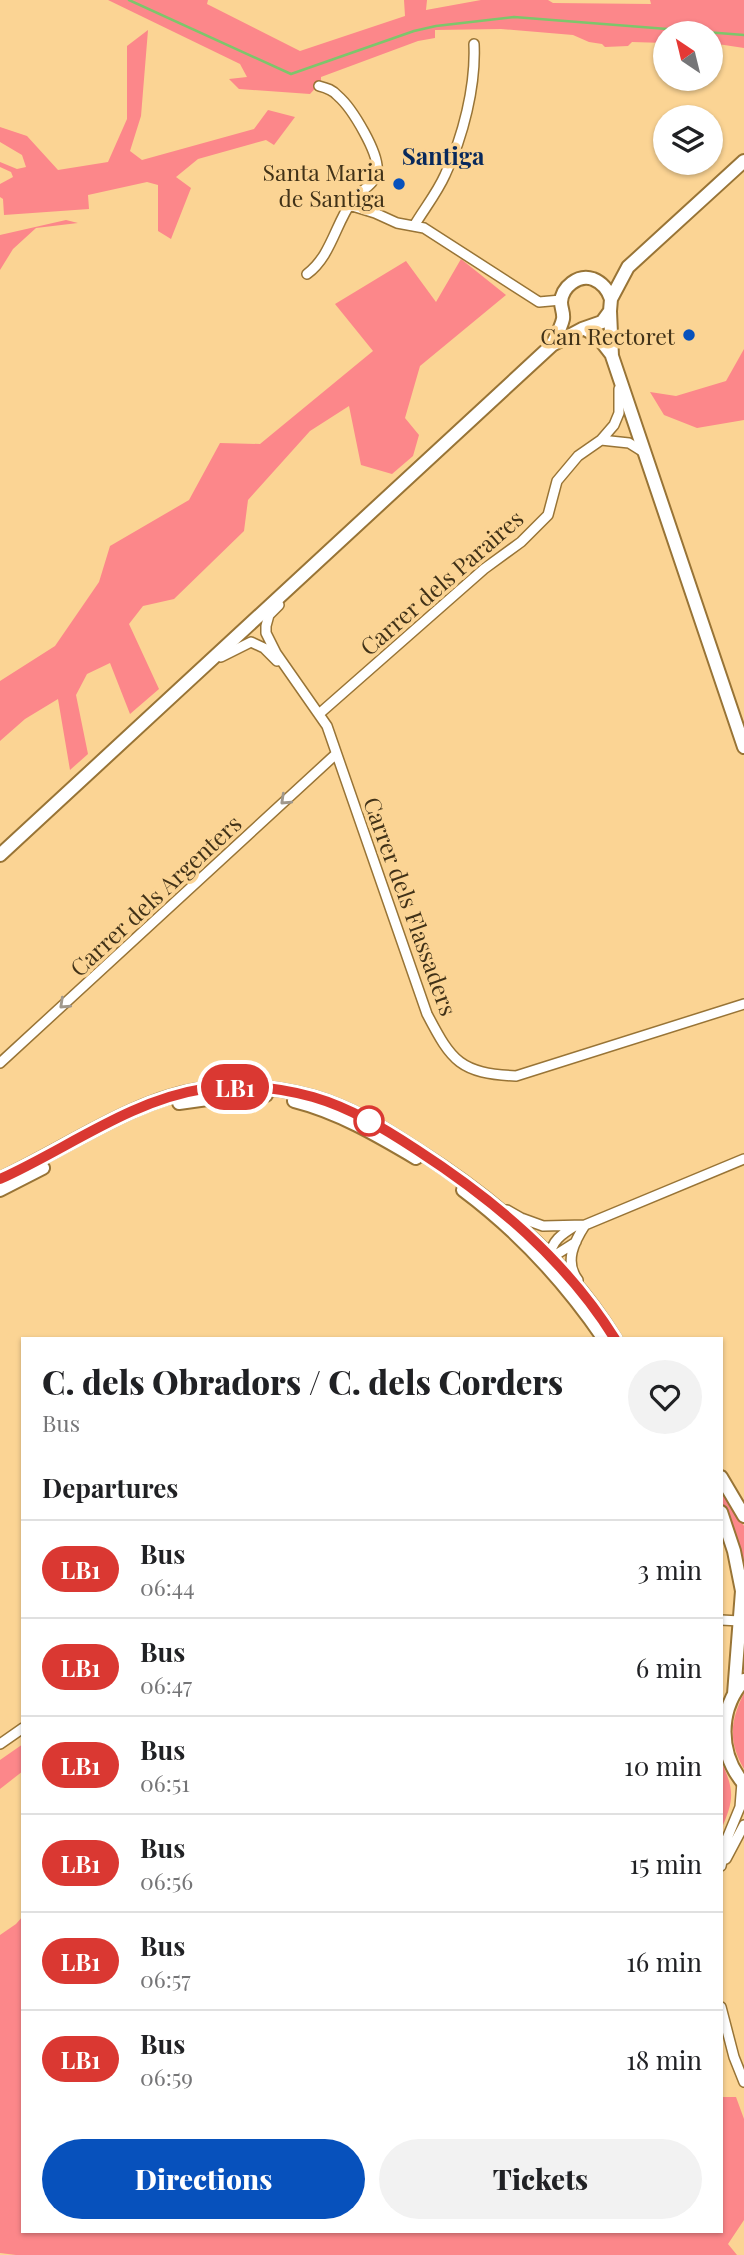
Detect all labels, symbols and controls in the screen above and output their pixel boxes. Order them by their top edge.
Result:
north arrow [653,21,723,91]
map controls [653,21,723,175]
button: layers [653,105,723,175]
district label: Santiga [402,139,485,171]
place label: Santa Maria de Santiga [263,156,386,213]
marker: Santa Maria de Santiga [391,176,407,192]
place label: Can Rectoret [540,320,676,351]
marker: Can Rectoret [681,327,697,343]
street label: Carrer dels Paraires [353,502,529,662]
one-way arrow [280,792,293,805]
street label: Carrer dels Flassaders [357,792,465,1020]
street label: Carrer dels Argenters [63,807,247,983]
one-way arrow [59,996,72,1009]
line badge: LB1 [195,1064,275,1110]
text: LB1 [215,1071,255,1103]
unlabelled marker [354,1106,384,1136]
text: C. dels Obradors / C. dels Corders [42,1359,563,1403]
button: heart [628,1360,702,1434]
text: Bus [42,1407,80,1438]
text: Departures [42,1470,178,1505]
text: Bus [140,1536,185,1571]
text: 3 min [638,1552,702,1587]
text: LB1 [61,1553,100,1585]
text: 06:44 [140,1571,195,1602]
text: Bus [140,1634,185,1669]
text: 6 min [636,1650,702,1685]
text: LB1 [61,1651,100,1683]
text: 06:47 [140,1669,192,1700]
text: Bus [140,1732,185,1767]
text: 10 min [624,1748,702,1783]
text: LB1 [61,1749,100,1781]
text: 06:51 [140,1767,190,1798]
text: Bus [140,1830,185,1865]
text: 15 min [630,1846,702,1881]
text: LB1 [61,1847,100,1879]
text: 06:56 [140,1865,193,1896]
text: Bus [140,1928,185,1963]
text: 16 min [626,1944,702,1979]
text: LB1 [61,1945,100,1977]
text: 06:57 [140,1963,191,1994]
text: Bus [140,2026,185,2061]
text: 18 min [626,2042,702,2077]
text: LB1 [61,2043,100,2075]
text: 06:59 [140,2061,193,2092]
button: Directions [42,2139,365,2219]
button: Tickets [379,2139,702,2219]

